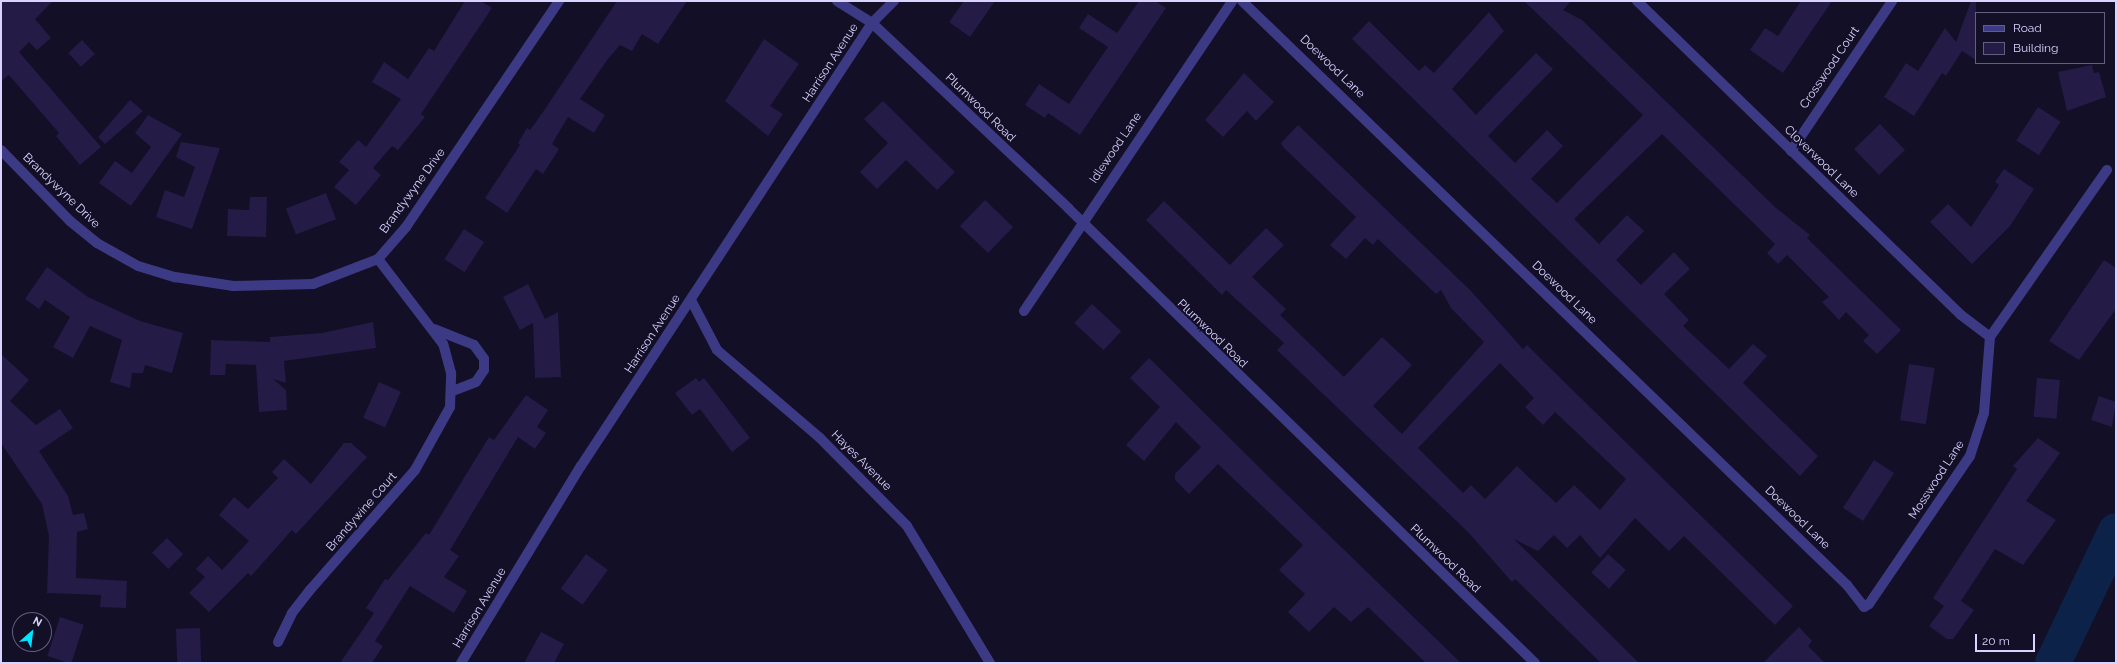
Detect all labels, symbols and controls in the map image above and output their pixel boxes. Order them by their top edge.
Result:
legend [1975,12,2105,64]
street label: Harrison Avenue [800,21,862,105]
text: Road [2013,21,2042,35]
street label: Crosswood Court [1797,24,1863,112]
street label: Doewood Lane [1297,32,1367,102]
text: Building [2013,41,2059,55]
street label: Plumwood Road [942,71,1018,145]
street label: Idlewood Lane [1087,110,1145,186]
street label: Cloverwood Lane [1781,123,1861,201]
street label: Brandywyne Drive [377,146,449,236]
street label: Brandywyne Drive [19,151,103,231]
street label: Doewood Lane [1529,258,1599,328]
street label: Harrison Avenue [622,292,684,376]
street label: Plumwood Road [1174,297,1250,371]
street label: Hayes Avenue [828,428,894,494]
street label: Mosswood Lane [1906,438,1968,522]
street label: Brandywine Court [324,470,400,554]
street label: Doewood Lane [1762,483,1832,553]
street label: Plumwood Road [1407,522,1483,596]
street label: Harrison Avenue [450,565,510,651]
north arrow [12,612,52,652]
text: N [31,614,44,630]
scale bar [1977,626,2037,652]
text: 20 m [1982,634,2010,648]

